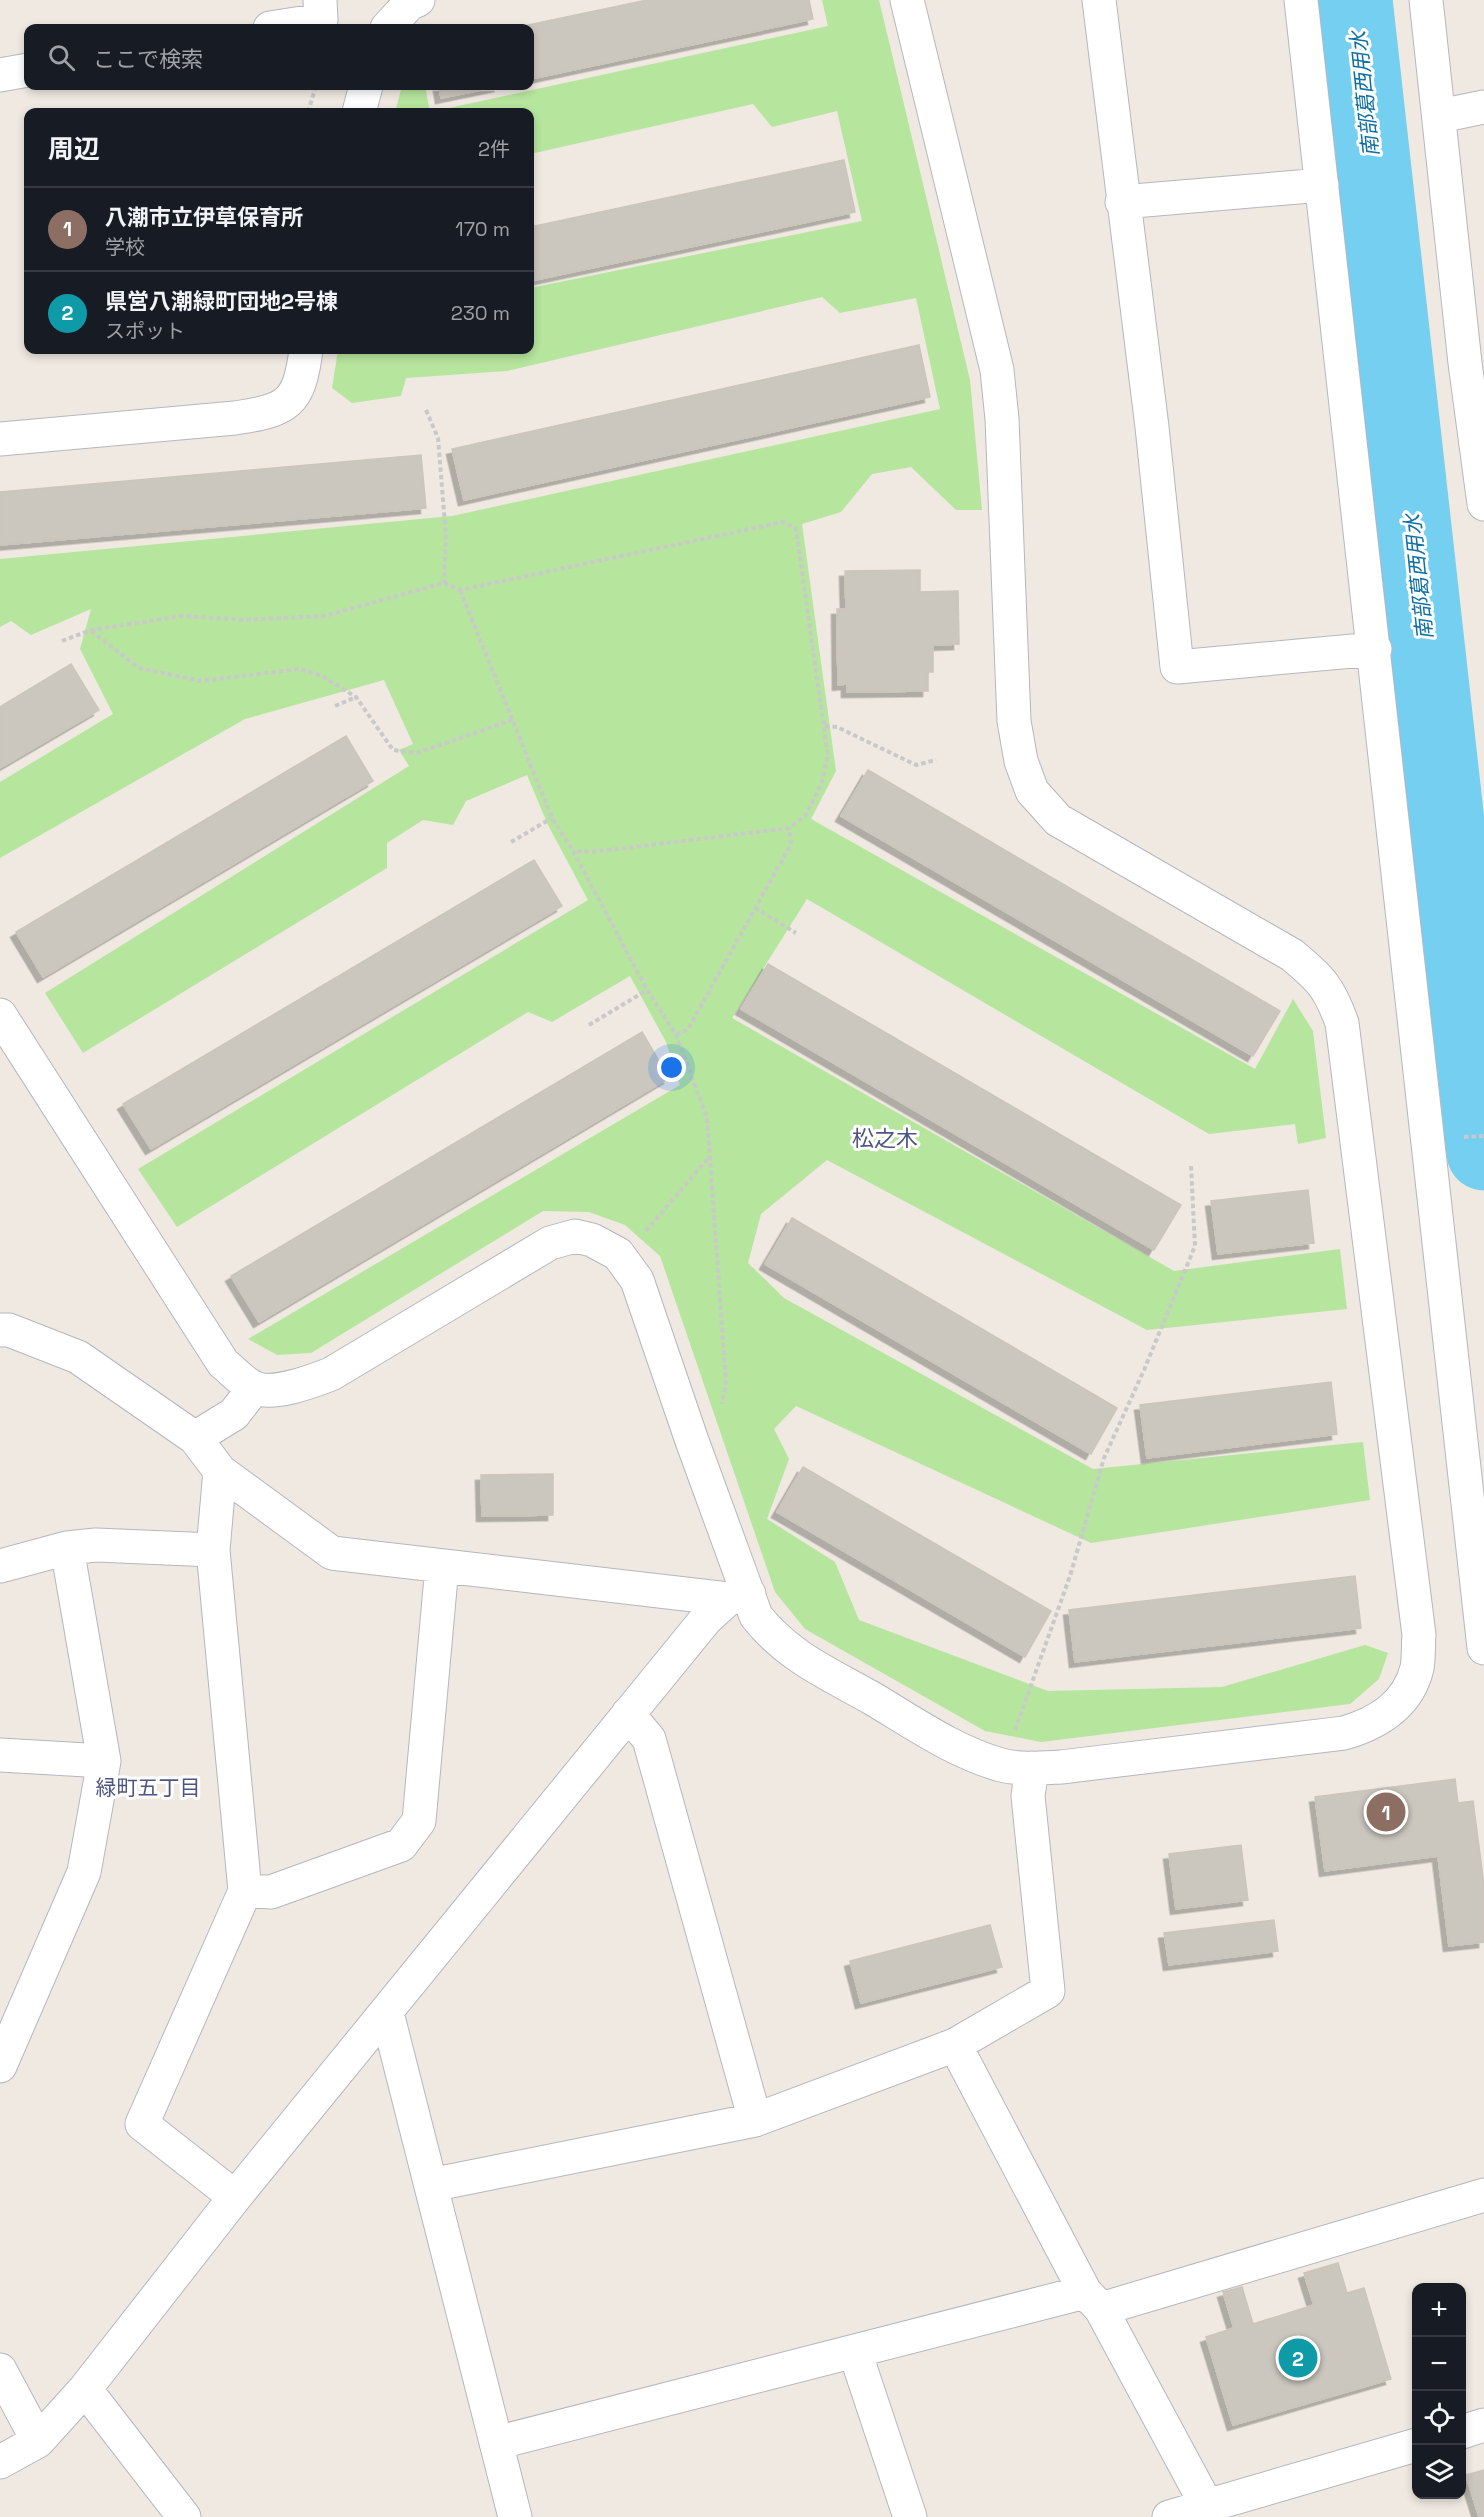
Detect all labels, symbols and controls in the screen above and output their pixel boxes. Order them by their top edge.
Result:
search box [24,24,534,90]
water label: 南部葛西用水 [1344,28,1385,158]
icon: search [45,41,78,74]
text: ここで検索 [93,45,203,73]
text: 周辺 [48,132,100,166]
text: 2件 [478,136,510,162]
text: 八潮市立伊草保育所 [105,203,303,231]
text: 1 [63,216,72,242]
text: 170 m [455,216,510,242]
text: 学校 [105,234,145,260]
text: 県営八潮緑町団地2号棟 [105,287,338,315]
text: 2 [62,300,73,326]
text: 230 m [451,300,510,326]
text: スポット [105,318,185,344]
water label: 南部葛西用水 [1398,511,1439,641]
your location [657,1053,686,1082]
district label: 松之木 [852,1124,918,1152]
district label: 緑町五丁目 [96,1774,201,1801]
pin: 1 [1366,1790,1406,1834]
map controls [1412,2283,1466,2499]
button: + [1412,2283,1466,2337]
pin: 2 [1278,2336,1318,2380]
button: − [1412,2337,1466,2391]
button: locate [1412,2391,1466,2445]
button: layers [1412,2445,1466,2499]

